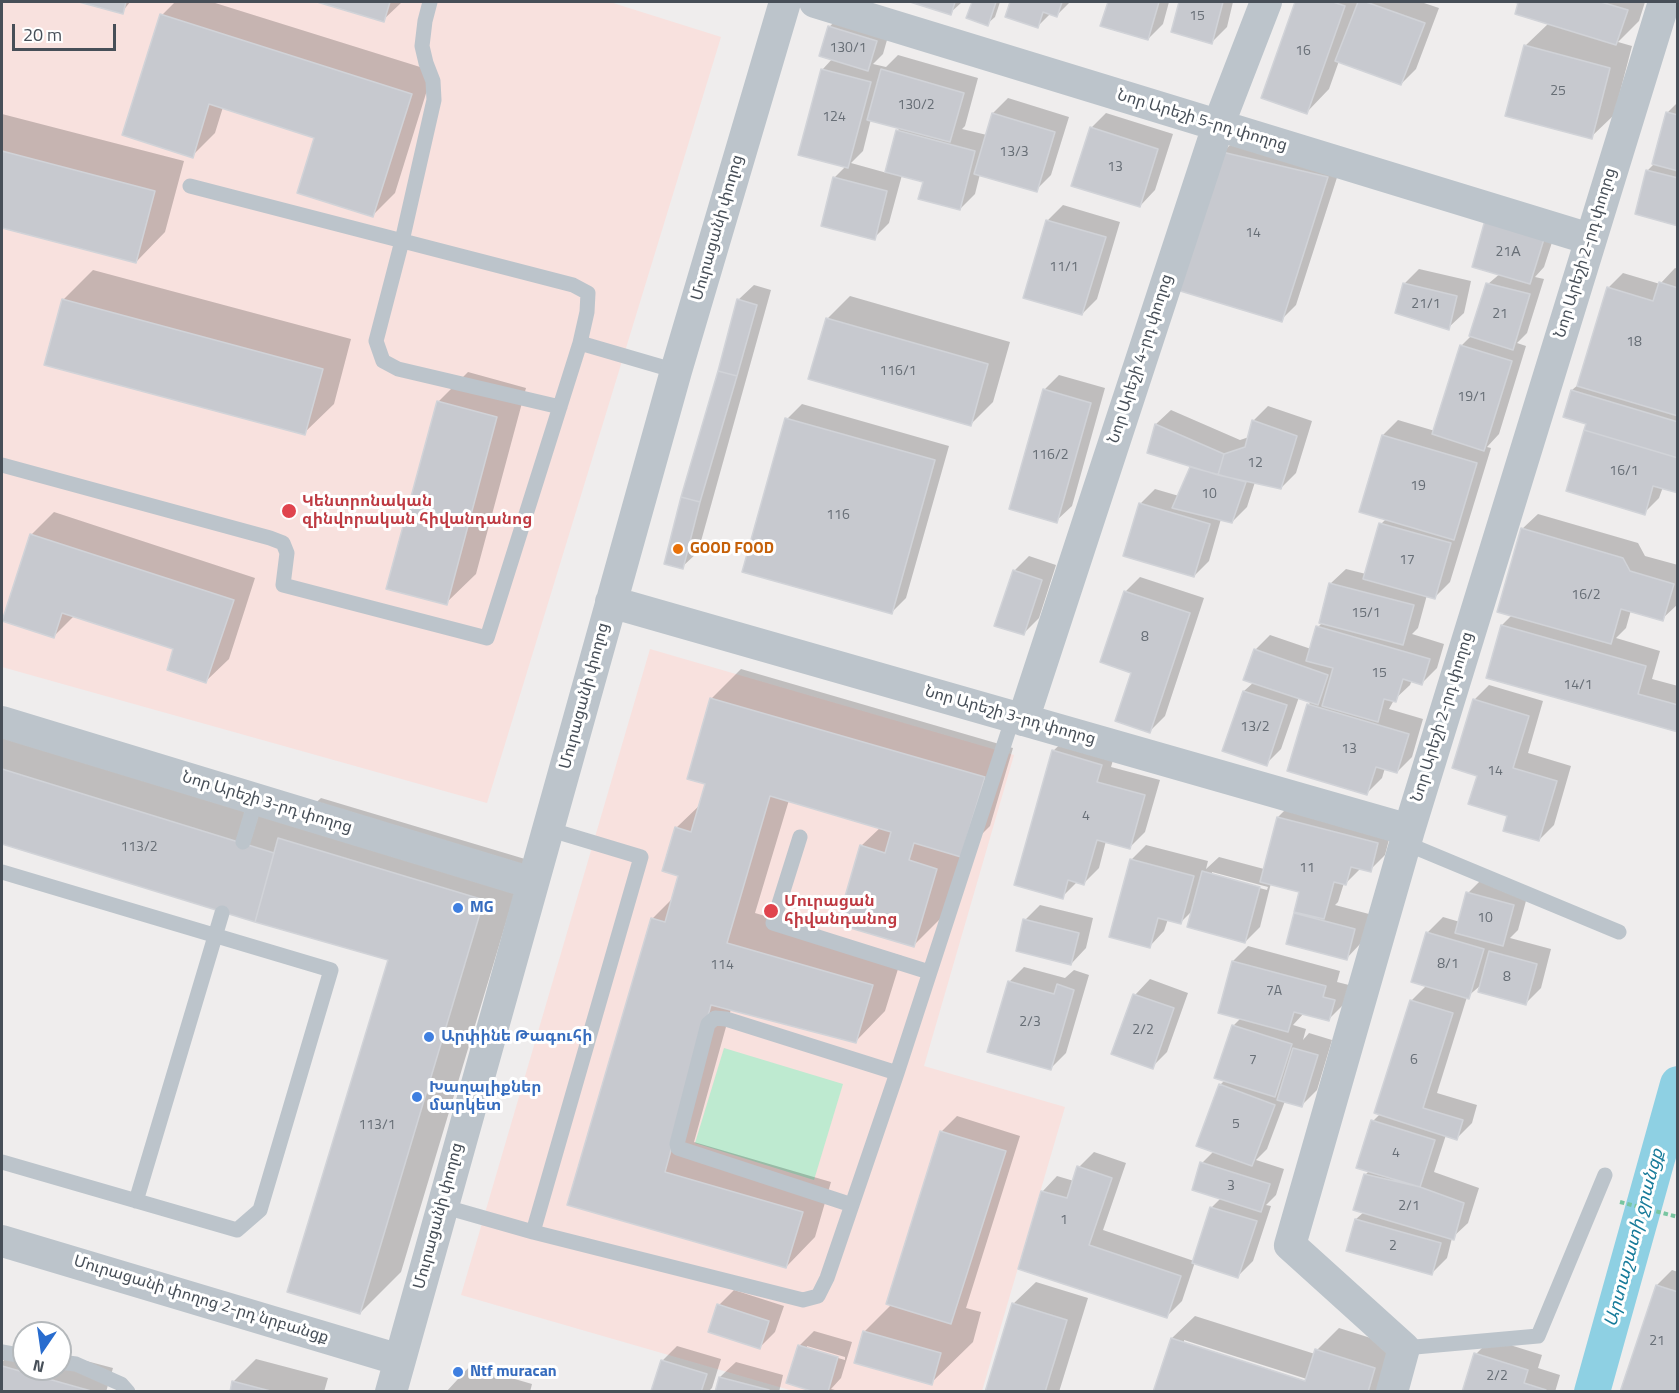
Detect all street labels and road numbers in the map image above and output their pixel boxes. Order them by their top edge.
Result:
street label: Նոր Արեշի 5-րդ փողոց [1115,86,1289,156]
street label: Մուրացանի փողոց [688,153,748,303]
street label: Նոր Արեշի 2-րդ փողոց [1551,166,1621,340]
street label: Նոր Արեշի 4-րդ փողոց [1105,272,1177,446]
street label: Մուրացանի փողոց [556,621,614,771]
street label: Նոր Արեշի 2-րդ փողոց [1408,630,1478,804]
street label: Նոր Արեշի 3-րդ փողոց [922,682,1098,750]
street label: Նոր Արեշի 3-րդ փողոց [180,768,354,838]
street label: Մուրացանի փողոց [410,1141,468,1291]
street label: Մուրացանի փողոց 2-րդ նրբանցք [71,1252,331,1348]

